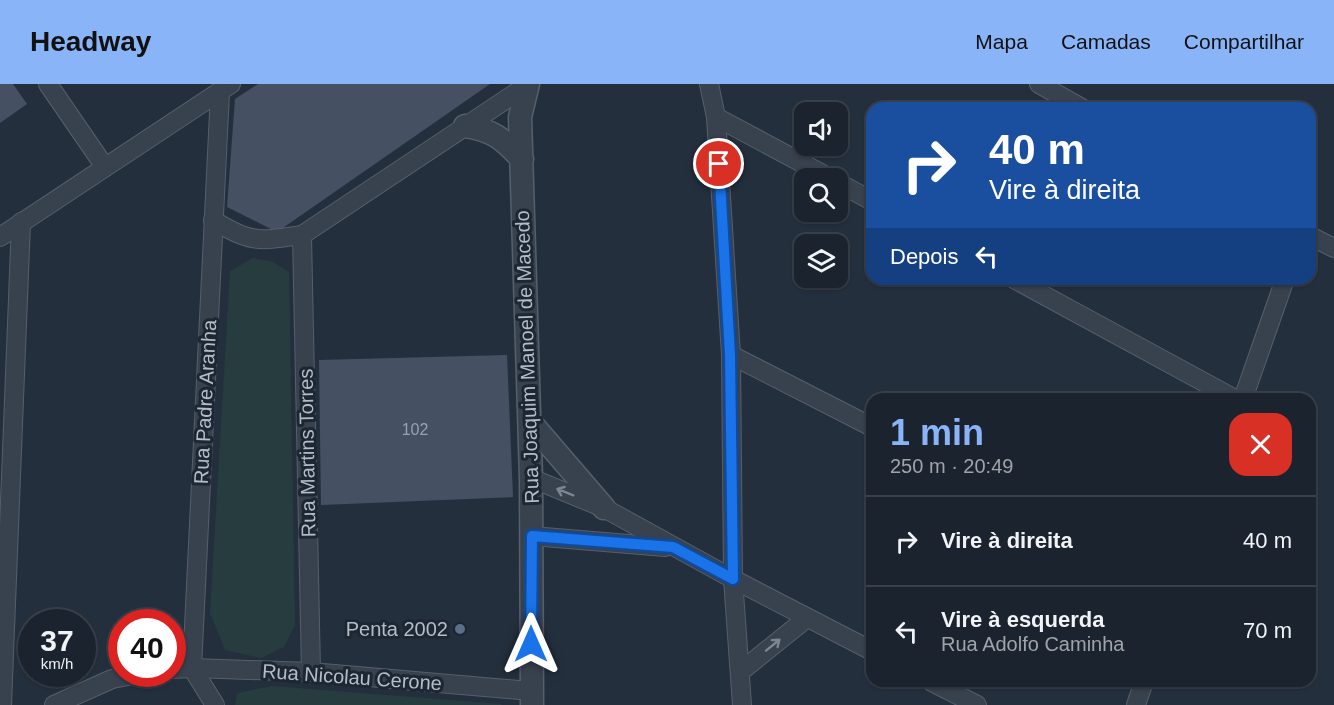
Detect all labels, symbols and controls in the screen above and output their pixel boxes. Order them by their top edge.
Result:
text: Headway [30,26,151,57]
text: Mapa [975,30,1028,53]
text: Camadas [1061,30,1151,53]
text: Compartilhar [1184,30,1304,53]
map controls [794,102,848,288]
button: sound [794,102,848,156]
icon: right [890,126,968,204]
text: 40 m [989,126,1085,173]
pin [693,138,744,189]
icon: arrive [702,147,735,180]
button: search [794,168,848,222]
text: Vire à direita [989,175,1140,205]
street label: Rua Joaquim Manoel de Macedo [511,210,543,504]
button: layers [794,234,848,288]
icon: left [970,240,1003,273]
text: Depois [890,244,958,269]
street label: Rua Padre Aranha [190,318,220,485]
street label: Rua Martins Torres [295,369,319,537]
text: 1 min [890,412,984,453]
button: close [1229,413,1292,476]
house number: 102 [402,421,428,438]
text: 250 m · 20:49 [890,455,1013,477]
one-way arrow [556,486,575,497]
icon: right [890,525,923,558]
text: Vire à direita [941,528,1073,553]
text: 40 m [1243,528,1292,553]
text: Vire à esquerda [941,607,1104,632]
speed limit sign: 40 [108,609,186,687]
position arrow [499,612,563,676]
icon: left [890,615,923,648]
place label: Penta 2002 [346,618,448,640]
text: 70 m [1243,618,1292,643]
marker: Penta 2002 [453,622,467,636]
text: 37 [40,624,74,657]
text: Rua Adolfo Caminha [941,633,1124,655]
one-way arrow [765,638,781,651]
text: km/h [41,655,73,672]
street label: Rua Nicolau Cerone [261,660,443,694]

